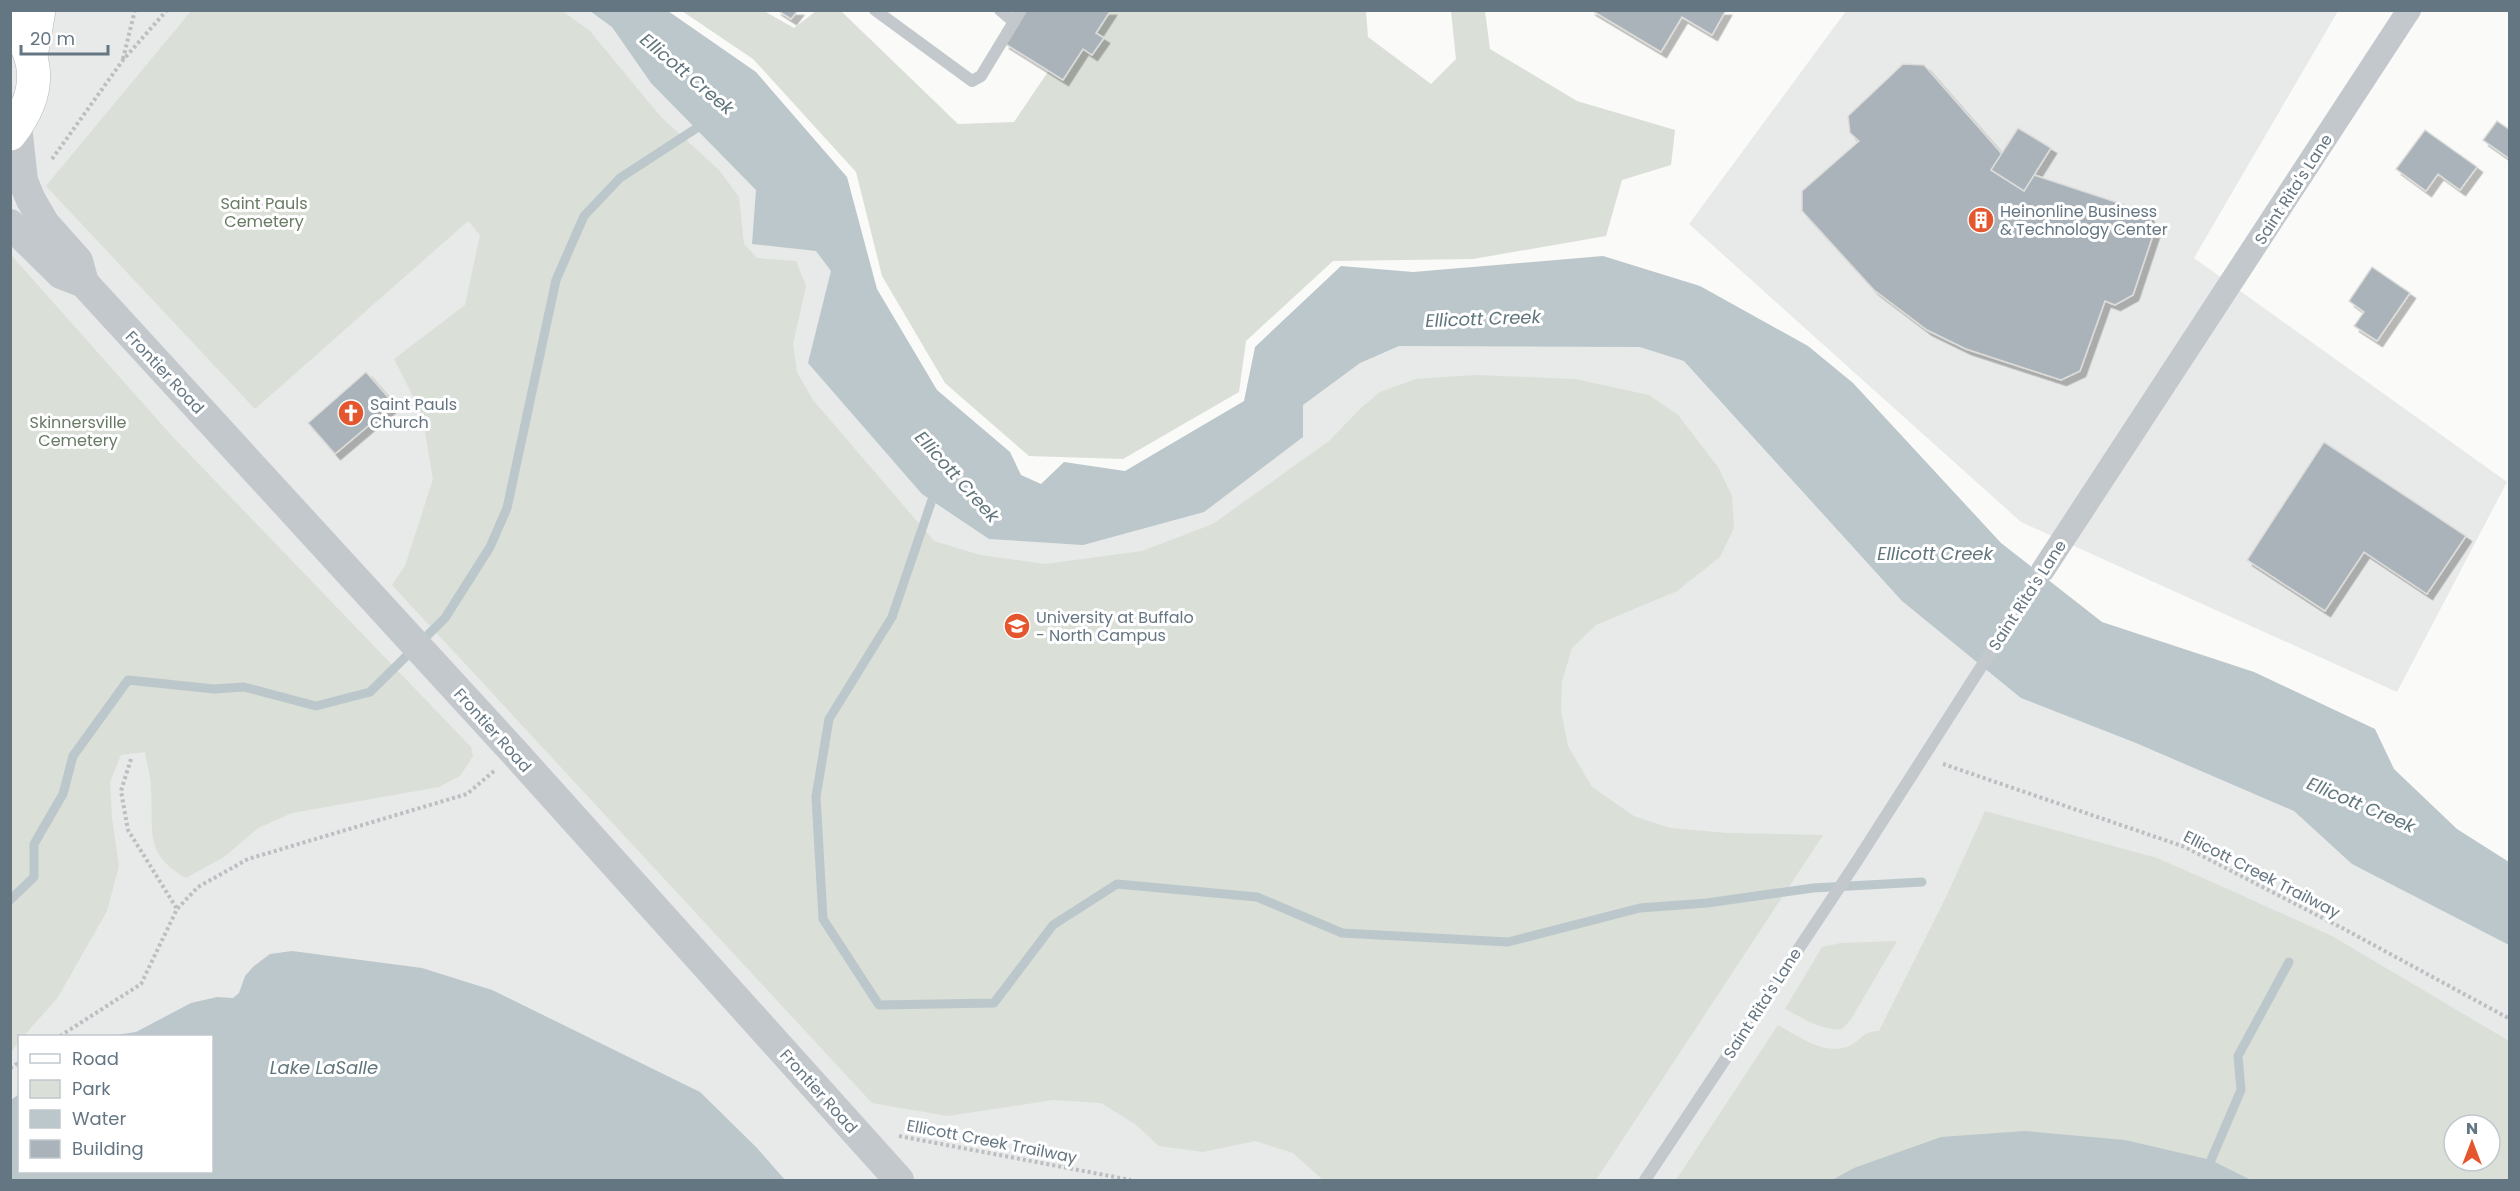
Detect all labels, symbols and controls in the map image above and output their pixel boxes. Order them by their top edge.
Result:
scale bar [21,18,108,56]
text: 20 m [30,26,75,51]
water label: Ellicott Creek [635,27,740,121]
street label: Saint Rita's Lane [2249,129,2338,249]
park label: Saint Pauls Cemetery [220,192,308,233]
place label: Heinonline Business & Technology Center [2000,200,2168,241]
building icon: Heinonline Business & Technology Center [1966,205,1996,235]
water label: Ellicott Creek [1425,304,1542,333]
street label: Frontier Road [120,326,209,419]
place label: Saint Pauls Church [370,393,457,434]
church icon: Saint Pauls Church [336,398,366,428]
park label: Skinnersville Cemetery [30,411,127,452]
water label: Ellicott Creek [909,425,1006,529]
street label: Saint Rita's Lane [1983,535,2072,655]
water label: Ellicott Creek [1877,541,1994,566]
place label: University at Buffalo - North Campus [1036,606,1194,647]
school or university icon: University at Buffalo - North Campus [1002,611,1032,641]
street label: Frontier Road [449,683,537,777]
water label: Ellicott Creek [2303,770,2420,839]
street label: Ellicott Creek Trailway [2180,825,2344,924]
street label: Saint Rita's Lane [1718,943,1807,1063]
legend [18,1035,213,1173]
street label: Frontier Road [775,1044,863,1138]
text: Road [72,1046,119,1071]
water label: Lake LaSalle [270,1055,378,1080]
text: Park [72,1076,111,1101]
text: Water [72,1106,126,1131]
north arrow [2442,1113,2502,1173]
street label: Ellicott Creek Trailway [905,1114,1079,1169]
text: N [2466,1117,2478,1140]
text: Building [72,1136,144,1161]

